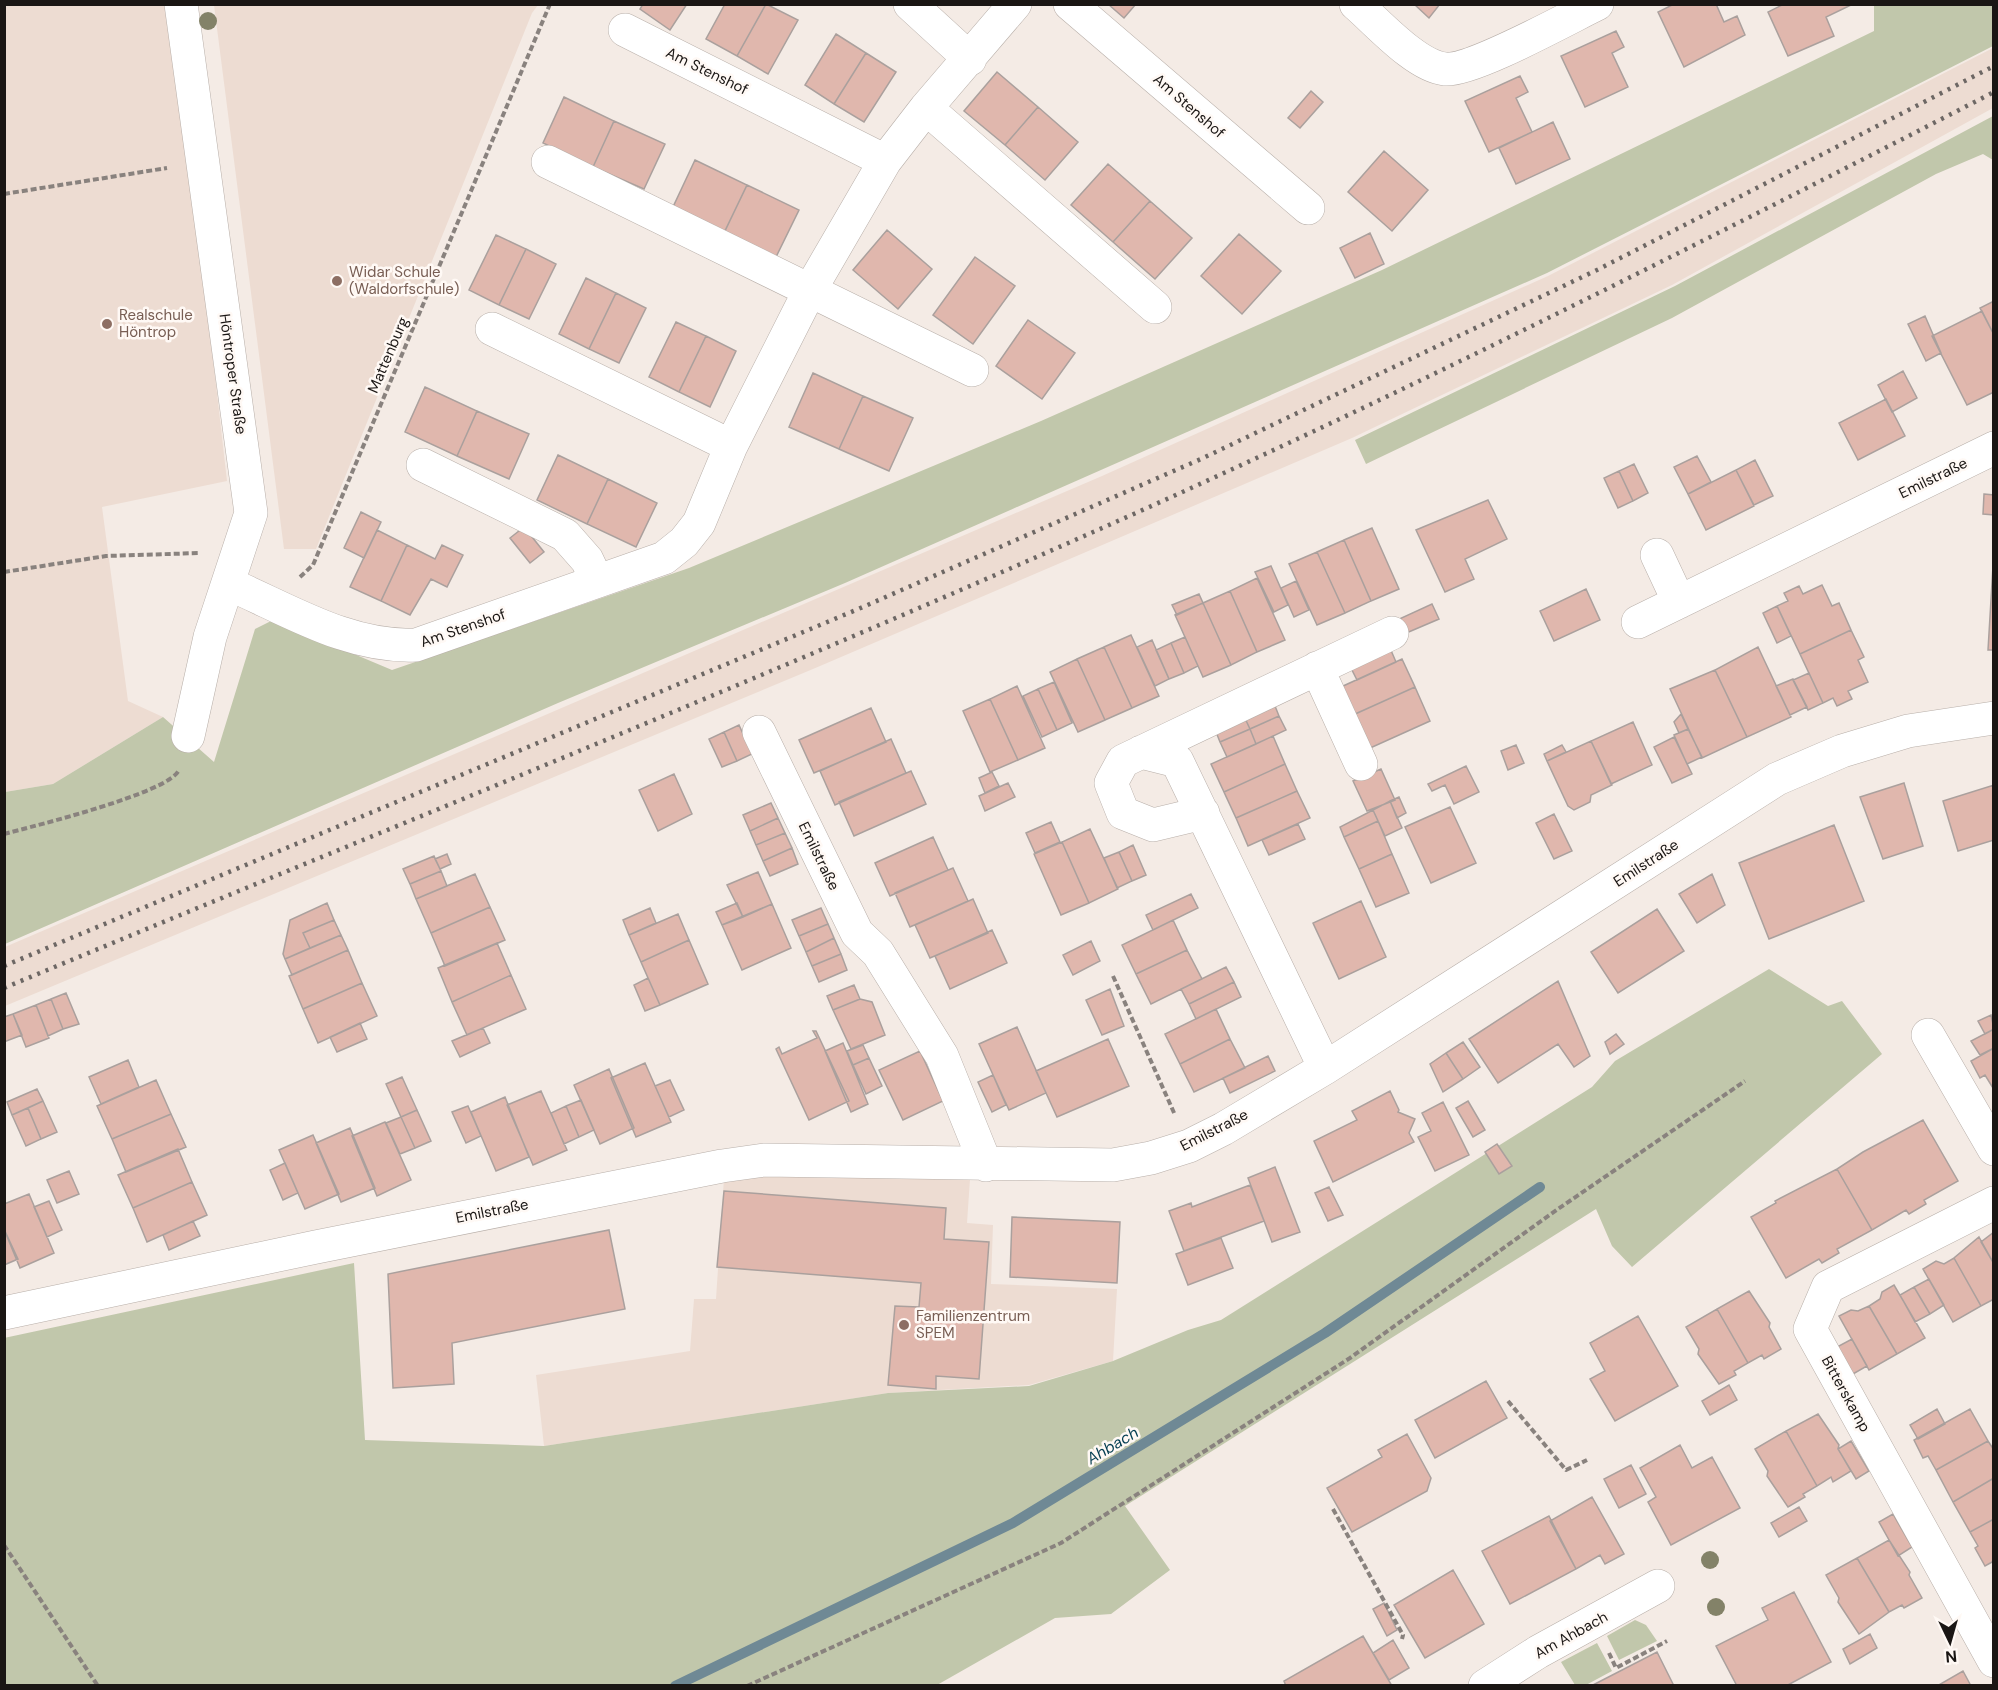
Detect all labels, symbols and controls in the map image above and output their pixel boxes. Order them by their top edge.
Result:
street label: Am Stenshof [663,43,751,99]
street label: Am Stenshof [1149,69,1229,143]
place label: Widar Schule (Waldorfschule) [349,262,459,299]
marker: Widar Schule (Waldorfschule) [330,274,344,288]
place label: Realschule Höntrop [119,305,193,342]
street label: Höntroper Straße [215,312,251,436]
street label: Mattenburg [363,314,413,396]
marker: Realschule Höntrop [100,317,114,331]
street label: Emilstraße [1895,453,1971,503]
street label: Am Stenshof [418,604,508,652]
street label: Emilstraße [794,818,844,894]
street label: Emilstraße [1610,835,1682,891]
street label: Emilstraße [1177,1104,1251,1156]
street label: Emilstraße [454,1194,530,1228]
place label: Familienzentrum SPEM [916,1306,1030,1343]
marker: Familienzentrum SPEM [897,1318,911,1332]
street label: Bitterskamp [1817,1352,1875,1436]
water label: Ahbach [1082,1422,1142,1470]
street label: Am Ahbach [1531,1607,1611,1663]
north arrow [1920,1612,1980,1672]
text: N [1945,1645,1958,1667]

